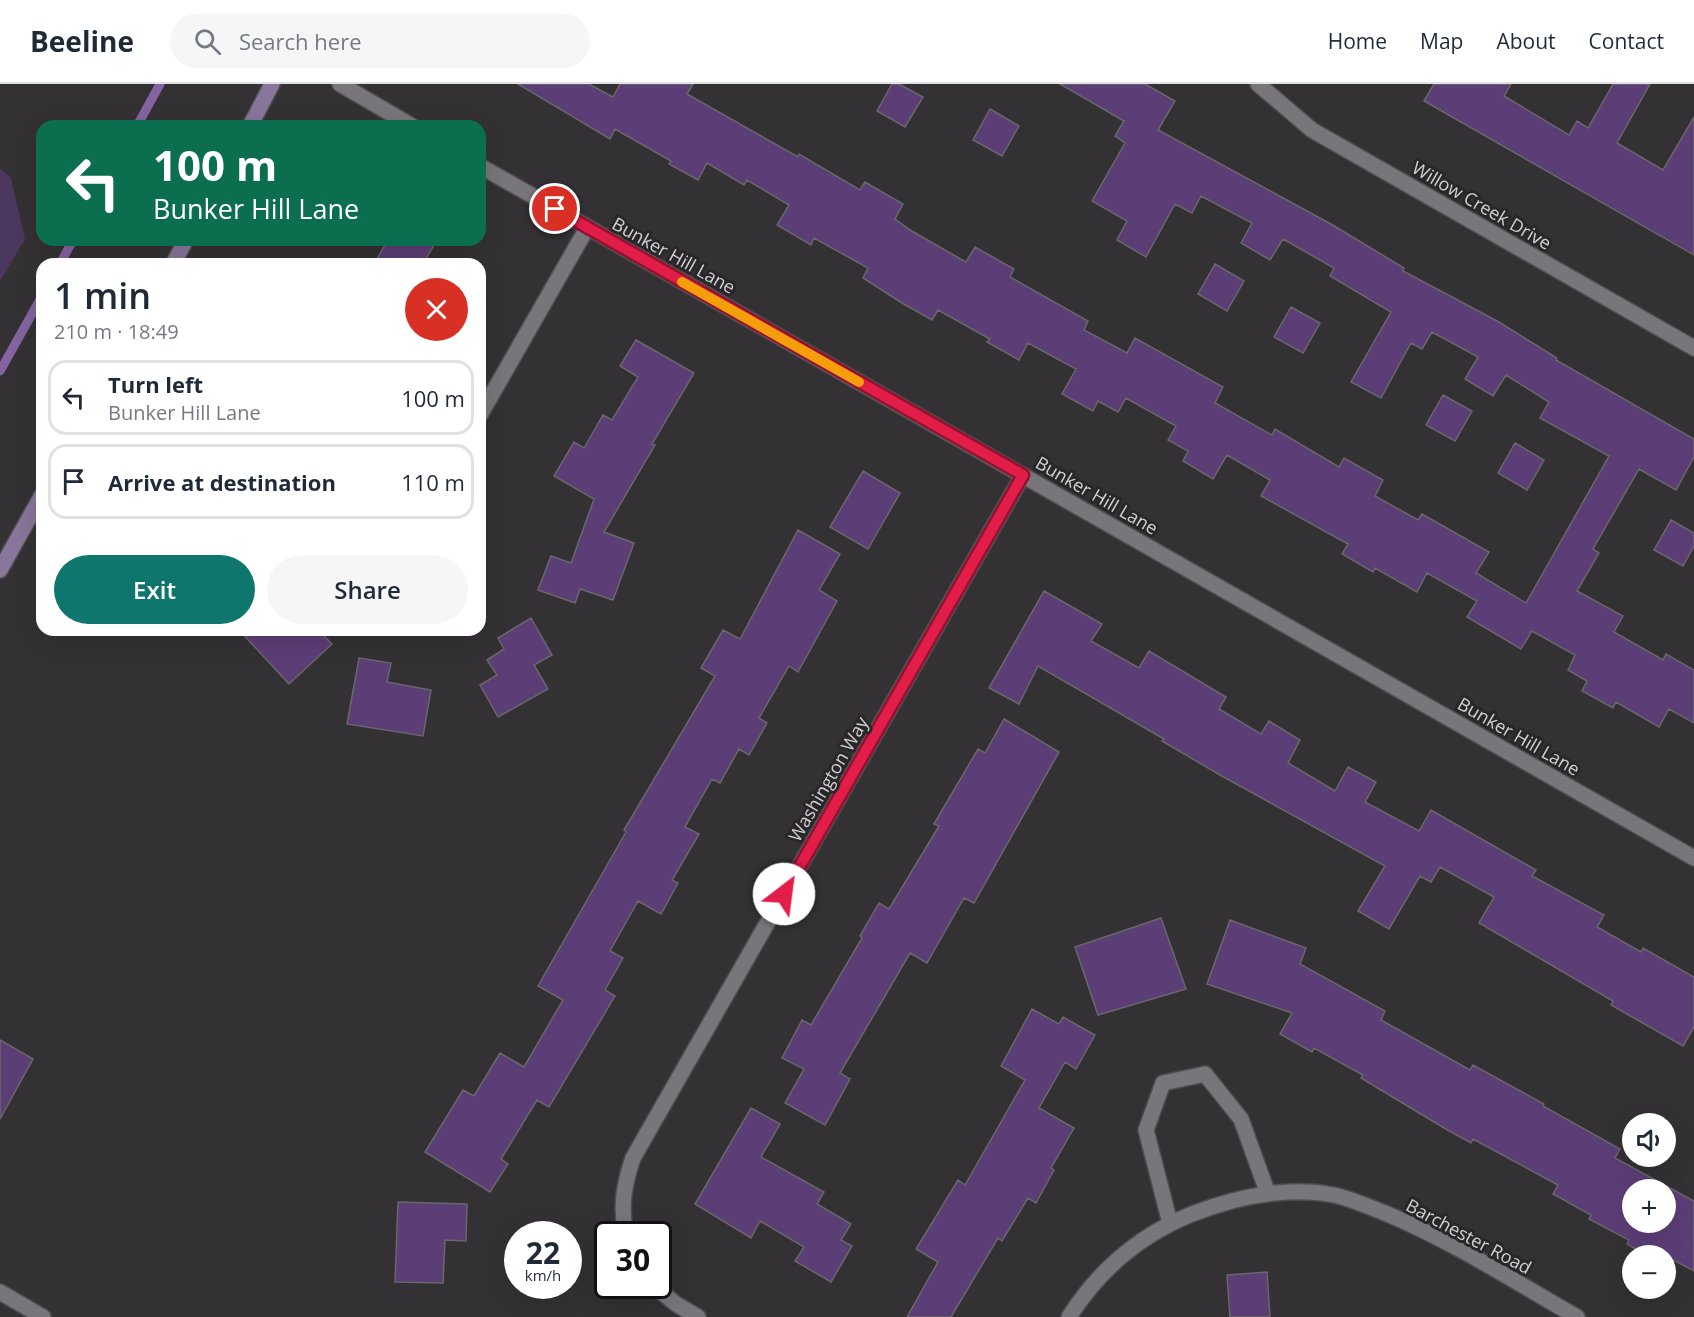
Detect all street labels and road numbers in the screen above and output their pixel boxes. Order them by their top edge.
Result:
street label: Willow Creek Drive [1408,155,1556,255]
street label: Bunker Hill Lane [608,211,740,299]
street label: Bunker Hill Lane [1031,450,1163,540]
street label: Bunker Hill Lane [1453,691,1585,781]
street label: Washington Way [783,711,874,846]
street label: Barchester Road [1402,1193,1536,1279]

